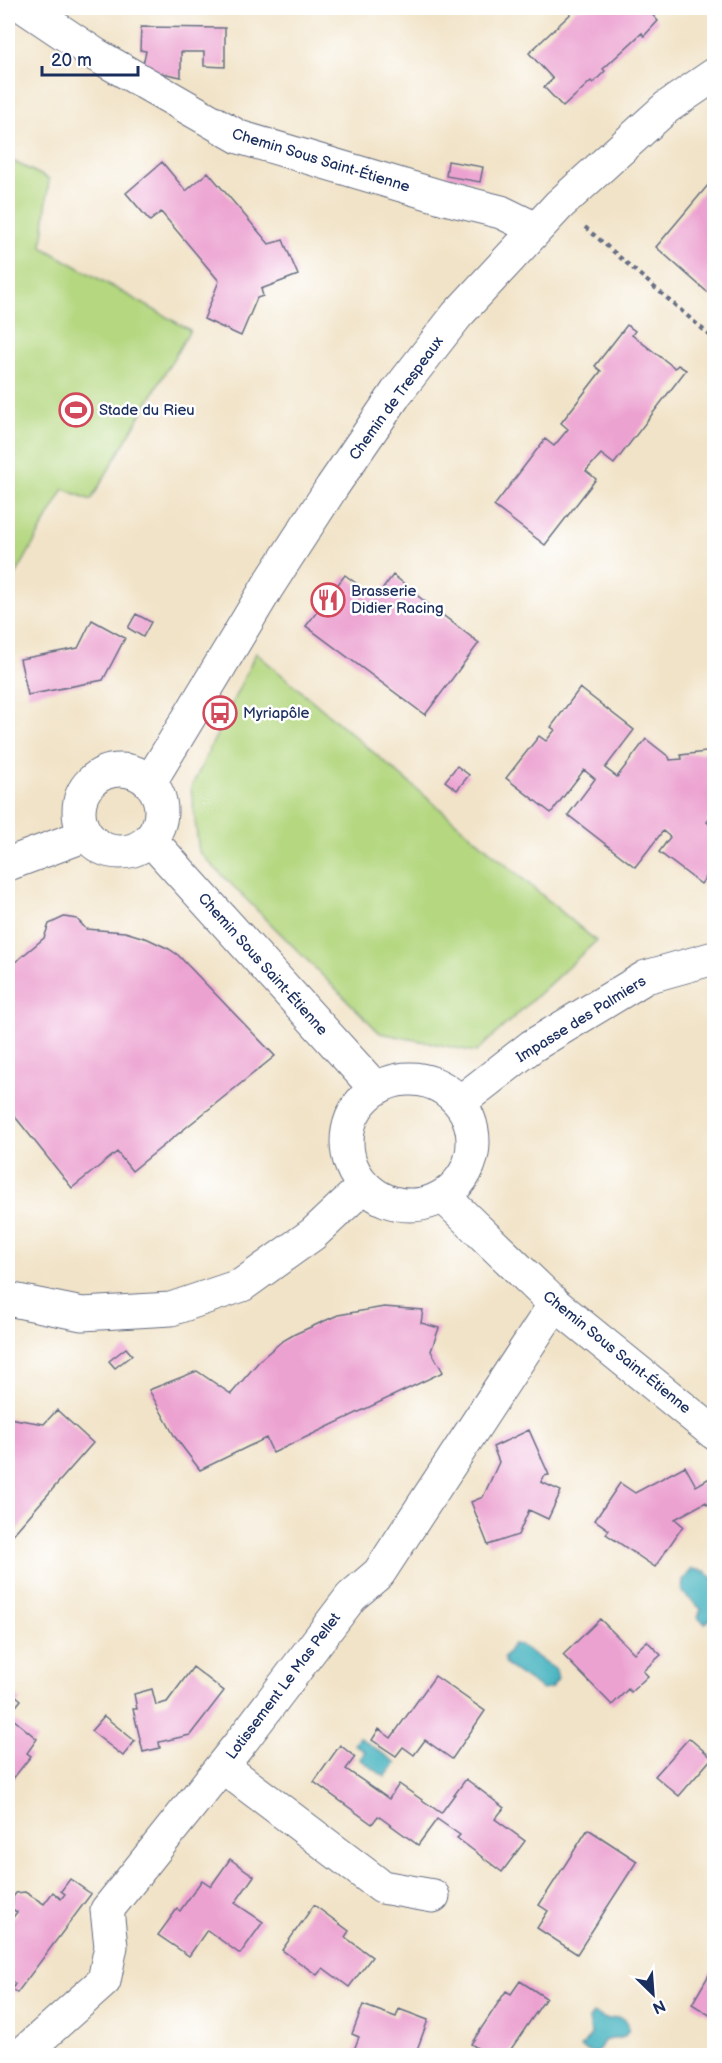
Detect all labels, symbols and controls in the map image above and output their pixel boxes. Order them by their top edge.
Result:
scale bar [42,39,138,77]
text: 20 m [51,50,92,71]
street label: Chemin Sous Saint-Étienne [230,124,412,197]
street label: Chemin de Trespeaux [345,333,448,464]
sports icon: Stade du Rieu [58,392,94,428]
place label: Stade du Rieu [99,401,195,420]
restaurant icon: Brasserie Didier Racing [310,582,346,618]
place label: Brasserie Didier Racing [351,582,444,618]
bus stop icon: Myriapôle [202,695,238,731]
place label: Myriapôle [243,704,310,723]
street label: Chemin Sous Saint-Étienne [194,889,332,1039]
street label: Impasse des Palmiers [513,971,650,1067]
street label: Chemin Sous Saint-Étienne [539,1287,695,1418]
street label: Lotissement Le Mas Pellet [222,1609,345,1763]
north arrow [623,1964,683,2024]
text: N [649,1995,668,2017]

